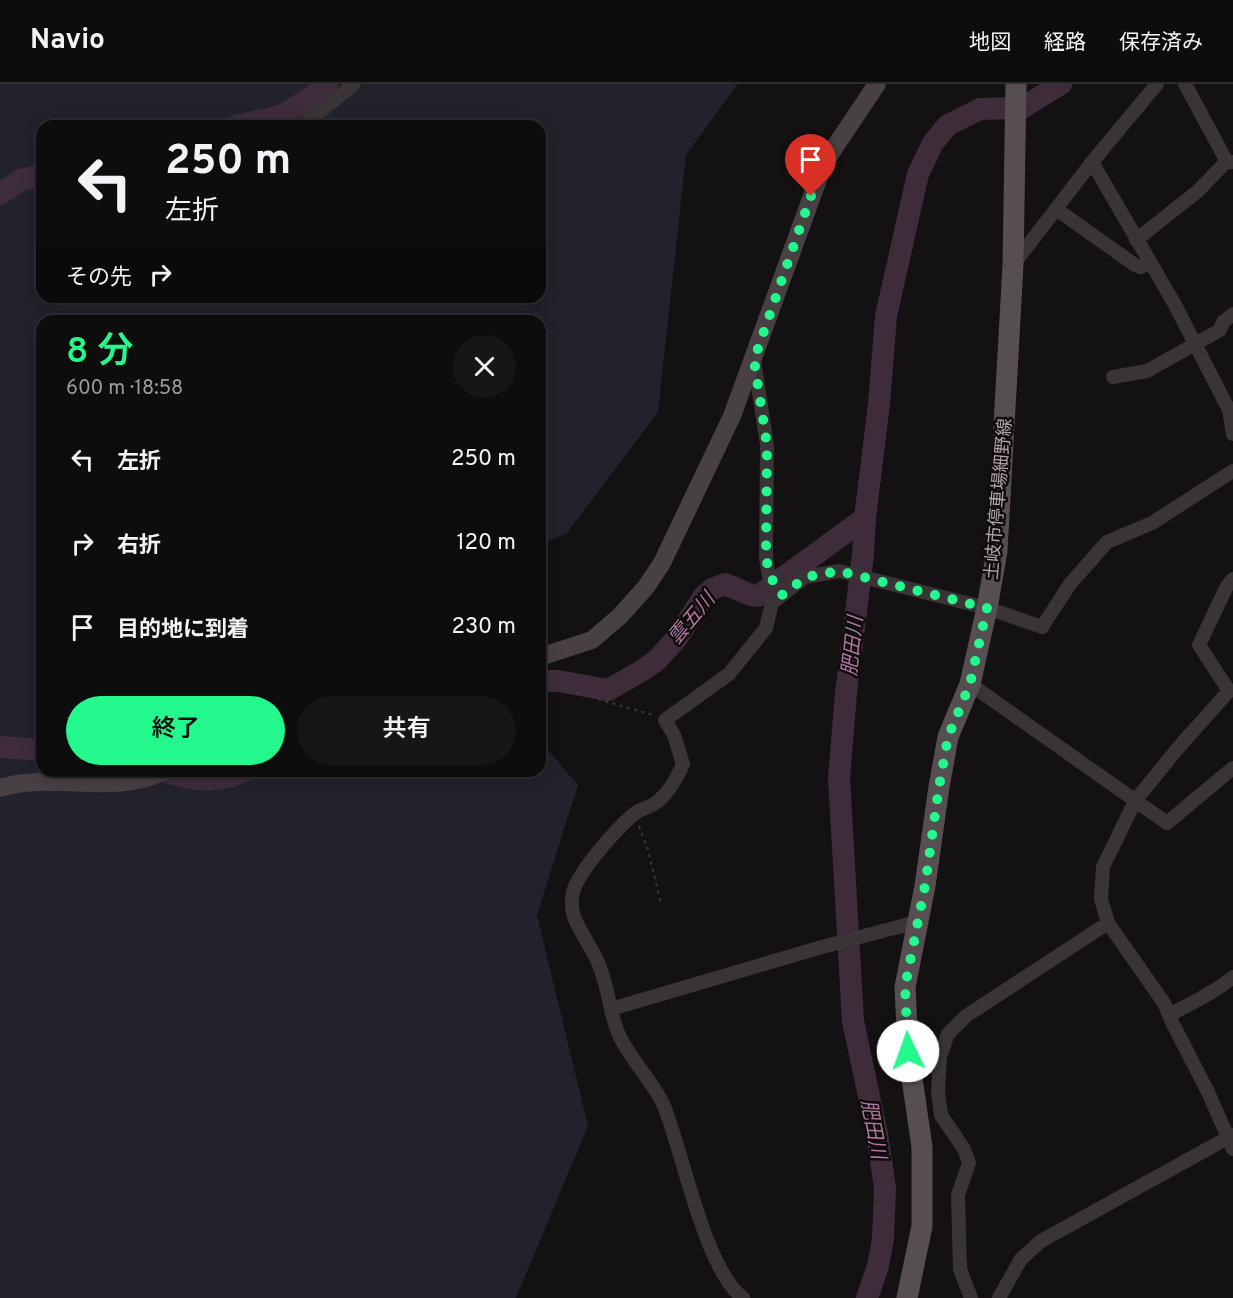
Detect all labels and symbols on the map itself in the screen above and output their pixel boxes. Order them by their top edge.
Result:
pin [785,134,836,196]
street label: 土岐市停車場細野線 [981,417,1018,581]
water label: 雲五川 [663,586,723,651]
water label: 肥田川 [838,613,870,677]
position arrow [876,1019,940,1083]
water label: 肥田川 [854,1097,891,1163]

